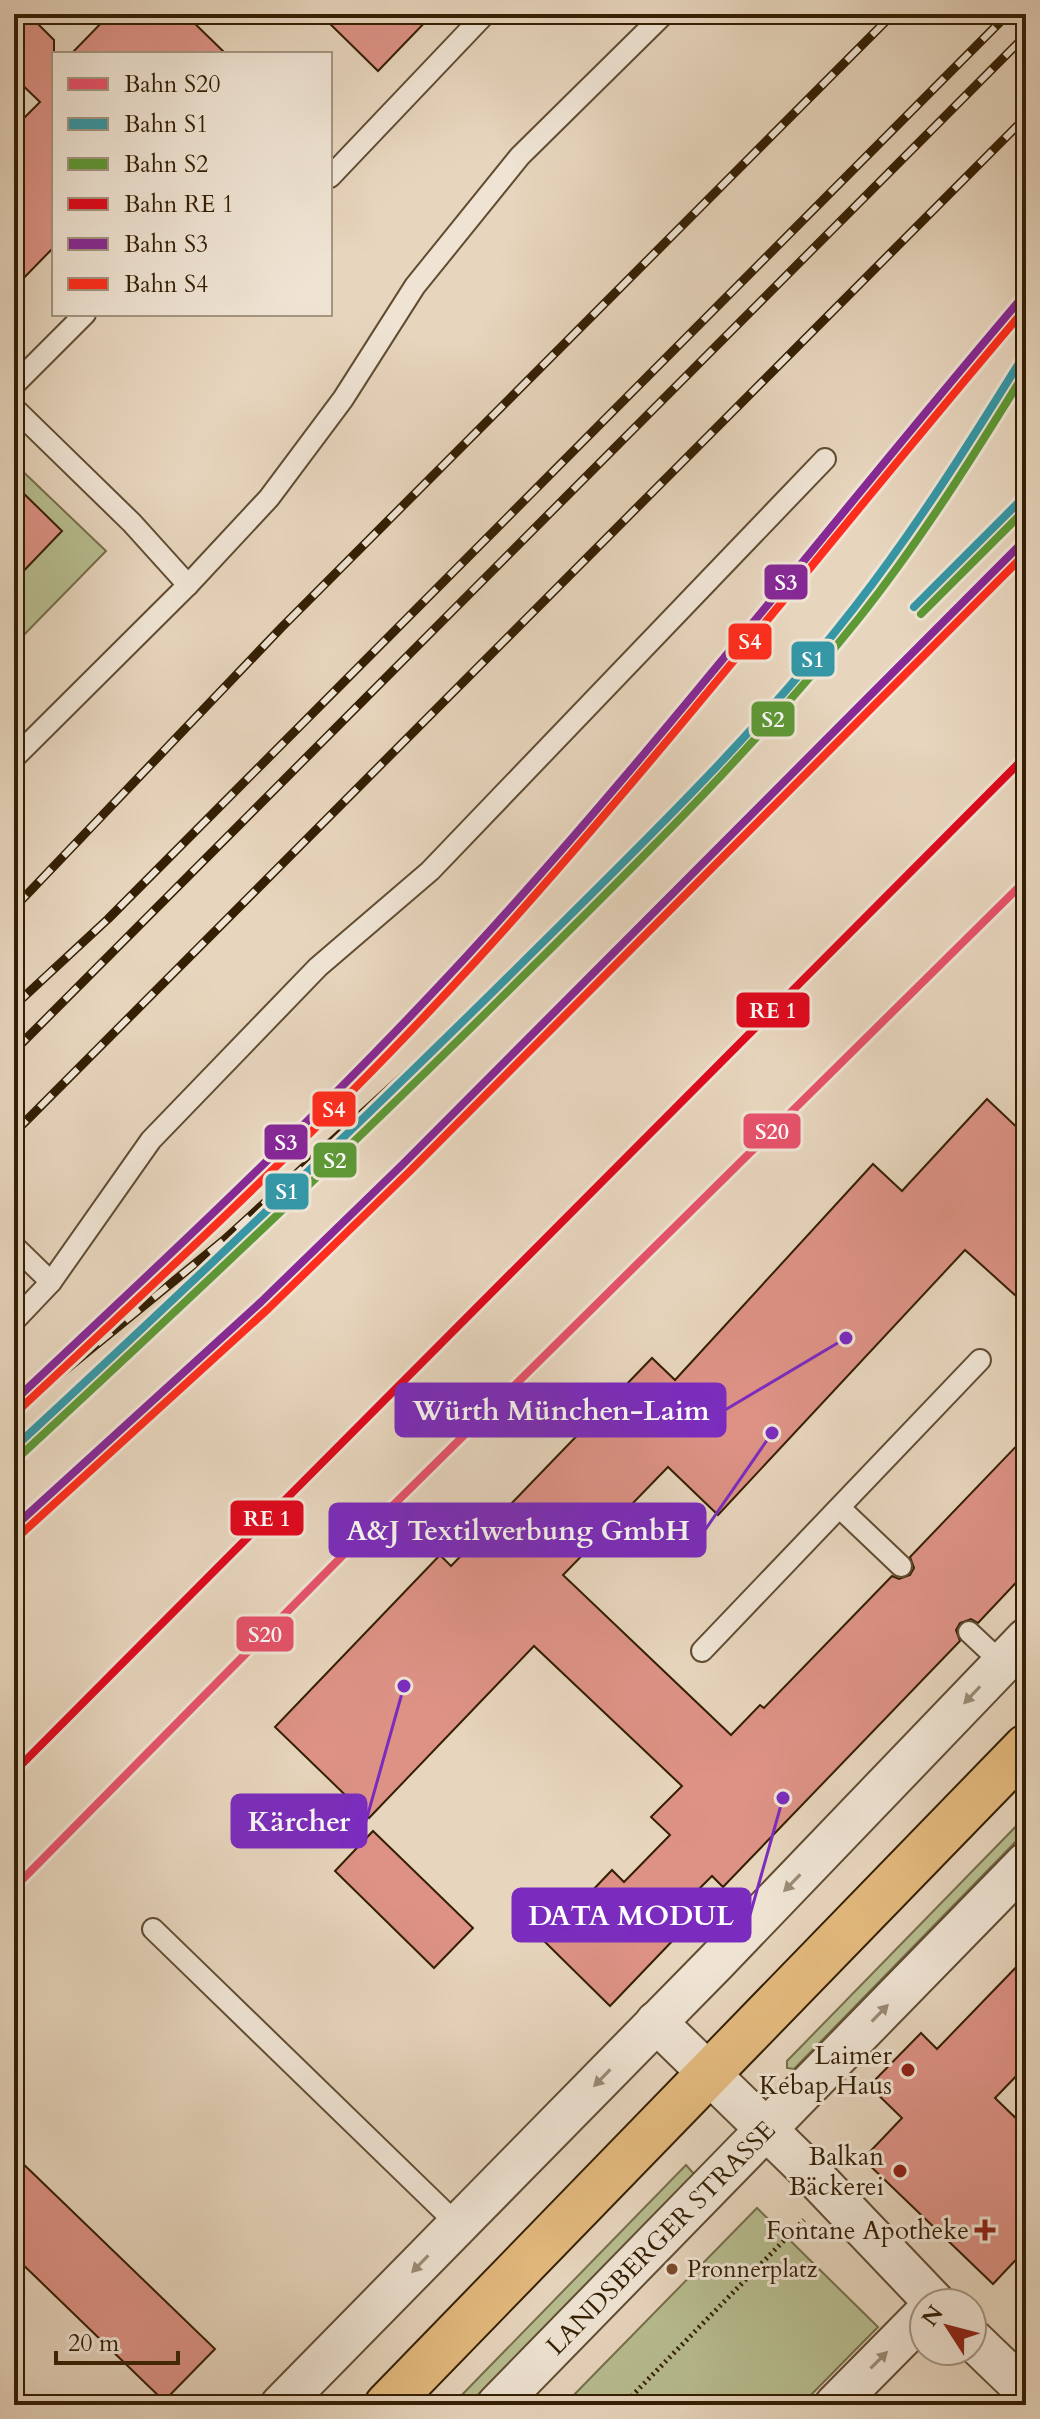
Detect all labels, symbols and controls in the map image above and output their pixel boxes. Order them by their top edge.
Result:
legend [52,52,332,316]
text: Bahn S20 [124,68,221,101]
text: Bahn S1 [124,108,208,141]
text: Bahn S2 [124,148,208,181]
text: Bahn RE 1 [124,188,234,221]
text: Bahn S3 [124,228,208,261]
text: Bahn S4 [124,268,208,301]
line badge: S3 [763,563,809,601]
text: S3 [775,568,797,598]
line badge: S4 [727,622,773,661]
text: S4 [739,627,761,657]
line badge: S1 [790,640,836,678]
text: S1 [802,645,824,675]
line badge: S2 [750,700,796,738]
text: S2 [762,705,784,735]
line badge: RE 1 [735,991,811,1029]
text: RE 1 [749,996,797,1026]
line badge: S4 [311,1090,357,1128]
text: S4 [323,1095,345,1125]
line badge: S20 [742,1112,802,1150]
text: S20 [755,1117,789,1147]
line badge: S3 [263,1123,309,1161]
text: S3 [275,1128,297,1158]
line badge: S2 [312,1141,358,1179]
text: S2 [324,1146,346,1176]
line badge: S1 [264,1172,310,1211]
text: S1 [276,1177,298,1207]
callout: Würth München-Laim [396,1384,725,1436]
text: Würth München-Laim [411,1392,710,1430]
line badge: RE 1 [229,1499,305,1537]
text: RE 1 [243,1504,291,1534]
callout: A&J Textilwerbung GmbH [330,1504,705,1556]
text: A&J Textilwerbung GmbH [346,1512,690,1550]
line badge: S20 [235,1615,295,1653]
text: S20 [248,1620,282,1650]
one-way arrow [964,1686,982,1705]
callout: Kärcher [232,1795,366,1847]
text: Kärcher [248,1803,351,1841]
one-way arrow [783,1873,802,1892]
callout: DATA MODUL [513,1889,750,1941]
text: DATA MODUL [528,1897,734,1935]
one-way arrow [870,2004,889,2023]
place label: Laimer Kebap Haus [759,2038,893,2103]
marker: Laimer Kebap Haus [899,2061,917,2079]
one-way arrow [594,2068,612,2087]
street label: LANDSBERGER STRASSE [538,2113,783,2362]
place label: Balkan Bäckerei [789,2139,884,2204]
marker: Balkan Bäckerei [891,2162,909,2180]
place label: Fontane Apotheke [766,2213,969,2248]
marker: Fontane Apotheke [976,2221,994,2239]
place label: Pronnerplatz [687,2253,818,2286]
one-way arrow [411,2254,430,2273]
marker: Pronnerplatz [664,2261,680,2277]
north arrow [908,2287,988,2367]
text: N [915,2299,950,2332]
scale bar [56,2315,178,2365]
text: 20 m [68,2327,120,2360]
one-way arrow [870,2351,888,2370]

